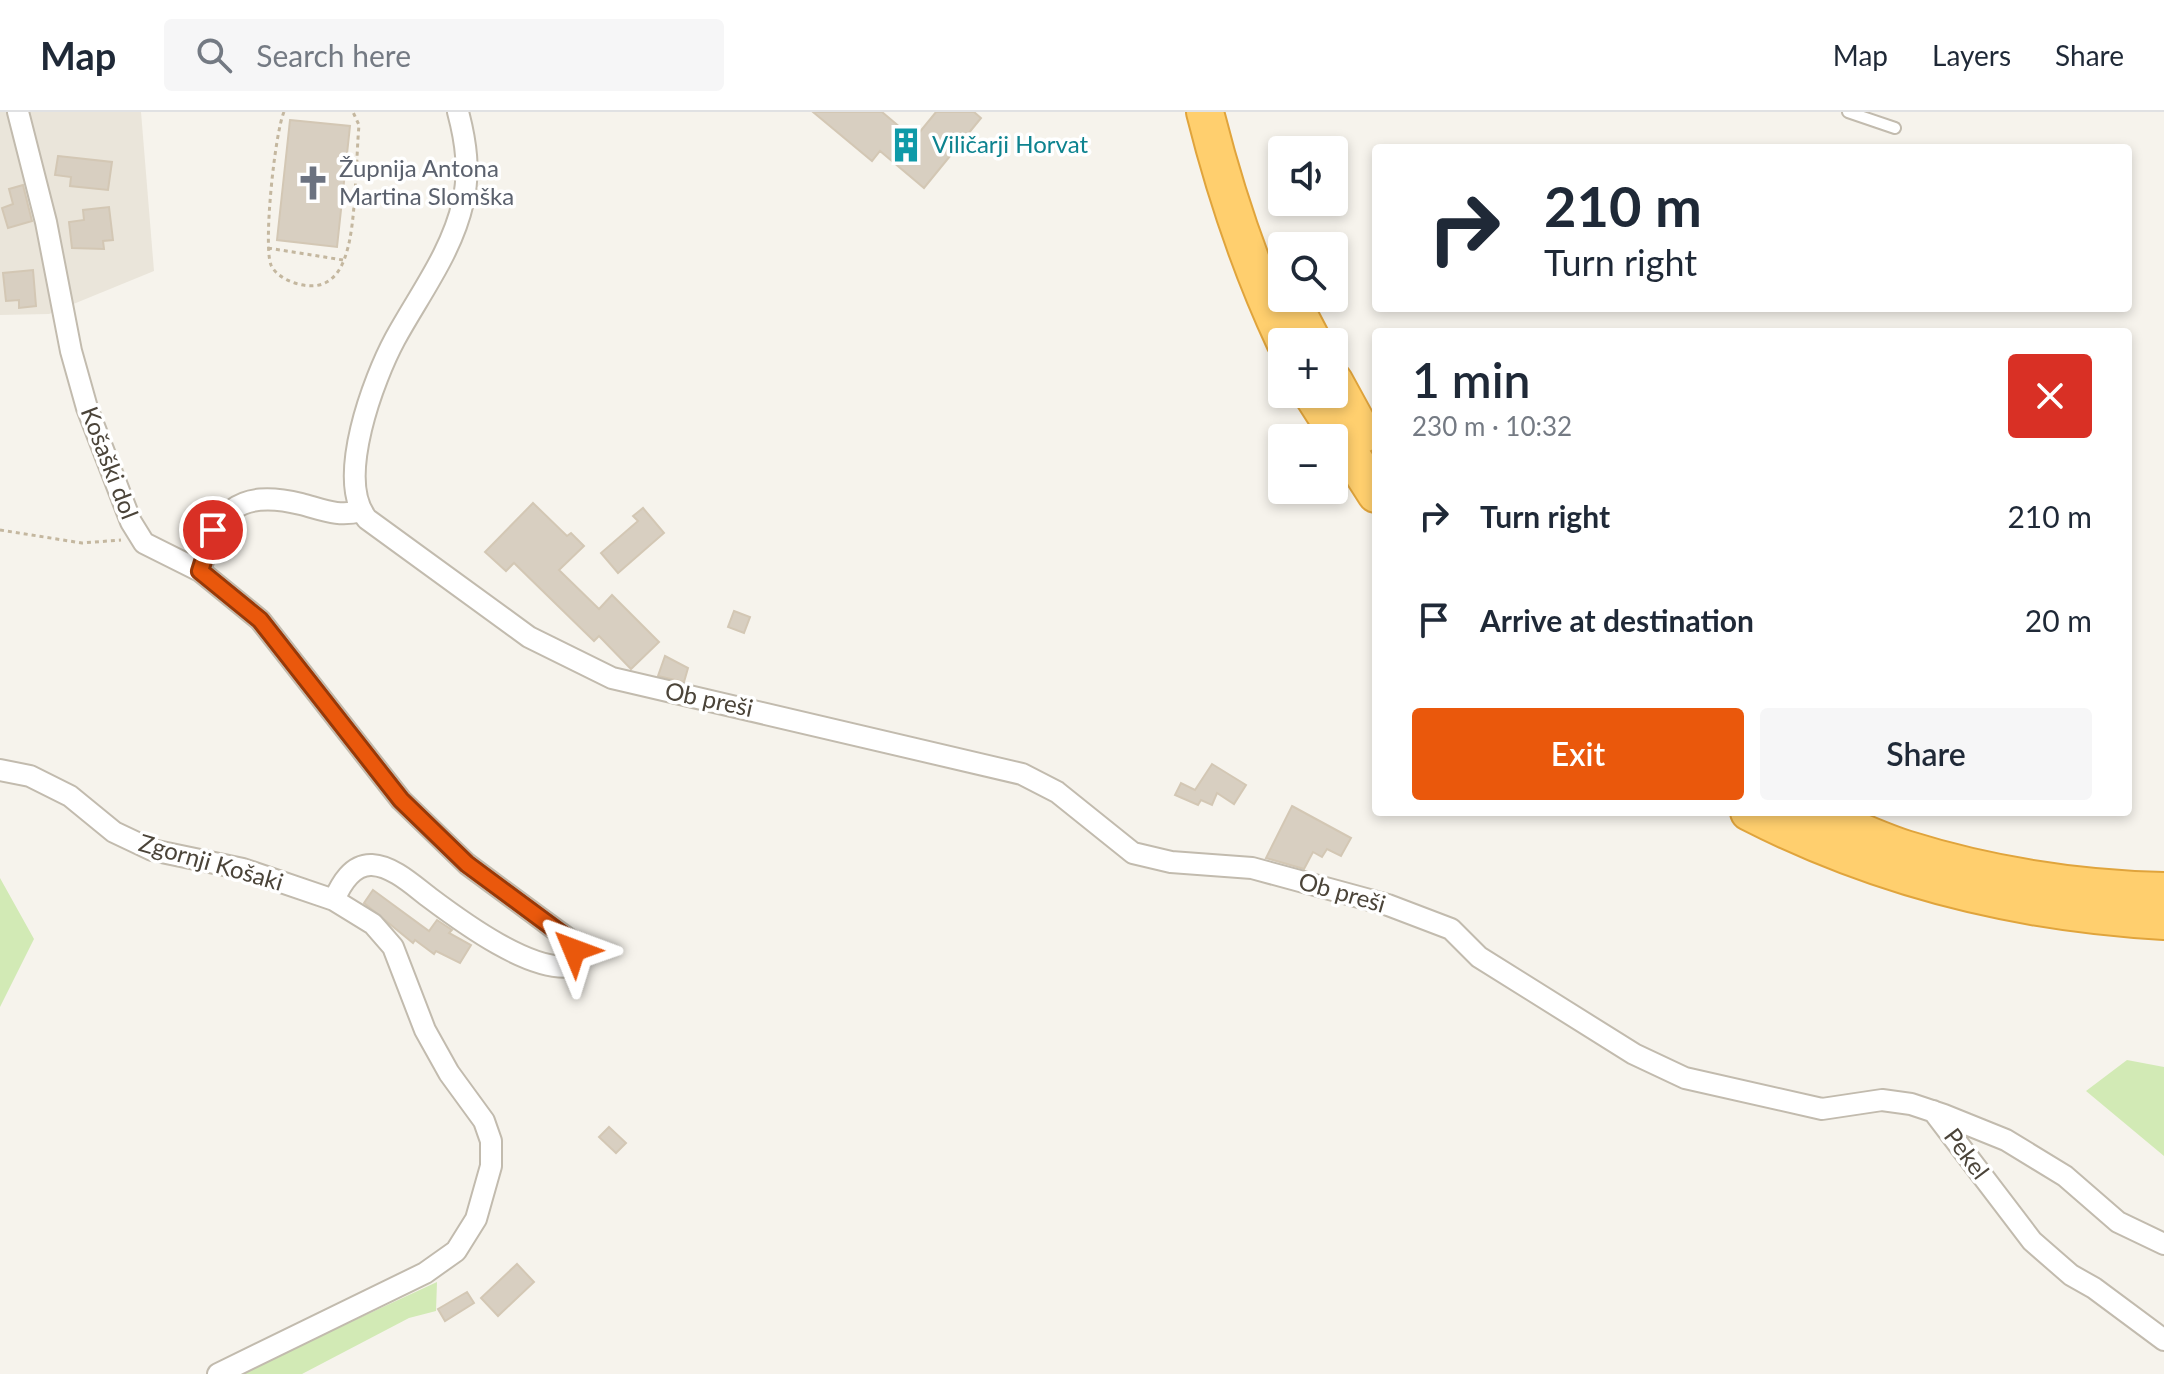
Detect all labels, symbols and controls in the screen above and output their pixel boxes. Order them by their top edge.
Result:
search box [164,19,724,91]
text: Map [40,32,116,78]
icon: search [192,33,236,77]
text: Search here [256,37,411,73]
text: Map [1833,38,1888,72]
text: Layers [1932,38,2011,72]
text: Share [2055,38,2124,72]
building icon: Viličarji Horvat [887,126,925,164]
place label: Viličarji Horvat [932,129,1088,158]
map controls [1268,136,1348,504]
button: sound [1268,136,1348,216]
place label: Župnija Antona Martina Slomška [339,153,514,210]
church icon: Župnija Antona Martina Slomška [294,164,332,202]
text: 210 m [1544,172,1702,239]
icon: right [1412,176,1516,280]
button: search [1268,232,1348,312]
text: Turn right [1544,240,1697,284]
button: + [1268,328,1348,408]
text: 1 min [1412,351,1530,408]
button: close [2008,354,2092,438]
street label: Košaški dol [76,402,145,523]
text: 230 m · 10:32 [1412,410,1572,442]
button: − [1268,424,1348,504]
icon: right [1412,494,1456,538]
pin [179,496,247,564]
text: Turn right [1480,498,1610,534]
text: 210 m [2007,498,2092,534]
icon: arrive [191,508,235,552]
icon: arrive [1412,598,1456,642]
text: Arrive at destination [1480,602,1754,638]
text: 20 m [2025,602,2092,638]
street label: Ob preši [663,675,756,722]
button: Exit [1412,708,1744,800]
button: Share [1760,708,2092,800]
street label: Zgornji Košaki [136,827,287,896]
street label: Ob preši [1296,865,1389,918]
position arrow [532,908,616,992]
street label: Pekel [1939,1122,1996,1184]

